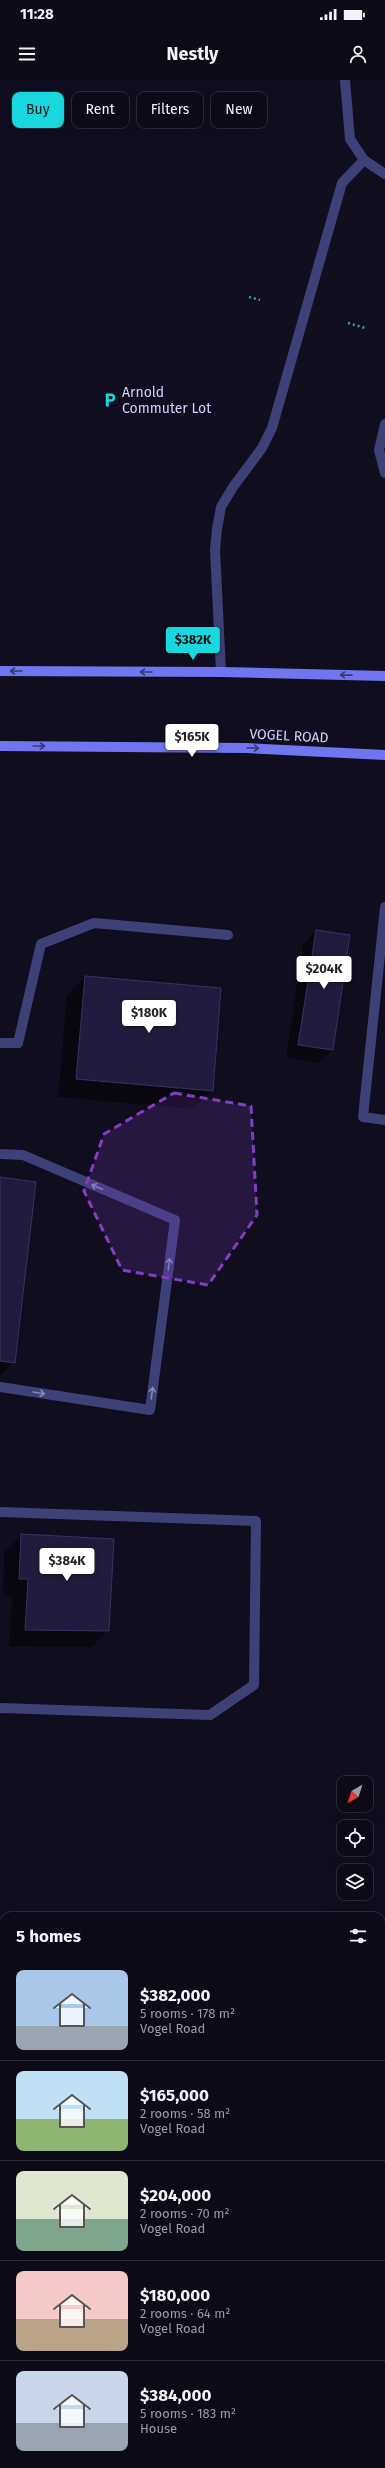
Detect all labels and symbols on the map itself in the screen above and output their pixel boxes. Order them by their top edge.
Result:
place label: Arnold Commuter Lot [122,384,212,417]
parking icon: Arnold Commuter Lot [101,391,119,409]
pin: $382K [165,627,221,661]
one-way arrow [10,667,23,675]
one-way arrow [140,668,153,676]
one-way arrow [340,671,353,679]
pin: $165K [164,724,220,758]
street label: VOGEL ROAD [249,725,329,747]
one-way arrow [32,742,45,750]
one-way arrow [246,744,259,752]
pin: $204K [296,956,352,990]
pin: $180K [121,1000,177,1034]
one-way arrow [92,1182,104,1190]
one-way arrow [165,1258,173,1271]
one-way arrow [148,1387,156,1400]
one-way arrow [32,1389,45,1397]
pin: $384K [39,1548,95,1582]
north arrow [337,1776,373,1812]

